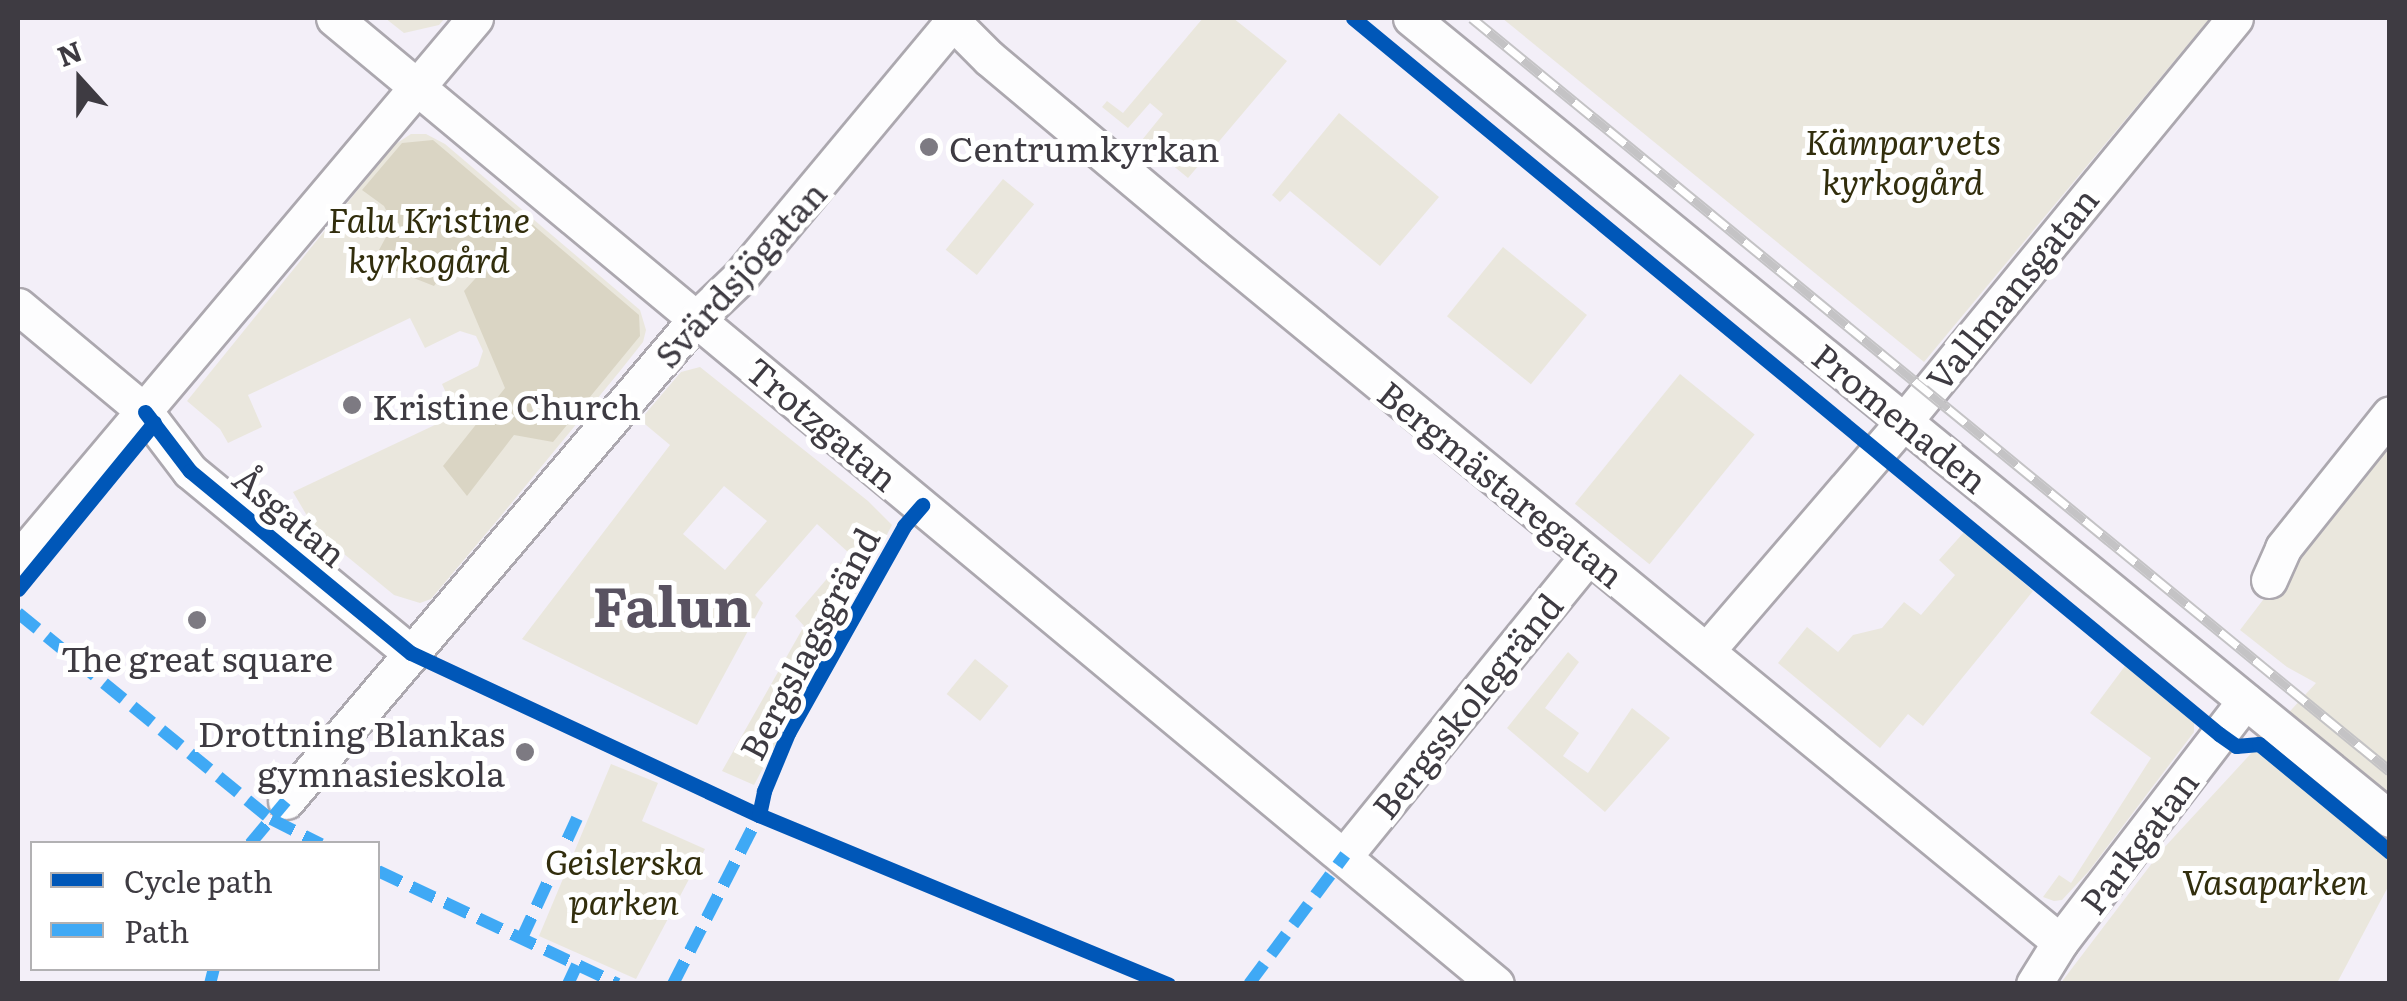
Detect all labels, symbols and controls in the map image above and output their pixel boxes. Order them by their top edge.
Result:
text: N [51,28,88,76]
north arrow [30,30,130,130]
park label: Kämparvets kyrkogård [1805,119,2001,201]
place label: Centrumkyrkan [949,126,1220,168]
marker: Centrumkyrkan [918,136,940,158]
street label: Svärdsjögatan [644,171,834,375]
street label: Vallmansgatan [1916,178,2106,398]
park label: Falu Kristine kyrkogård [328,197,530,279]
street label: Promenaden [1805,334,1997,500]
street label: Trotzgatan [739,348,907,498]
street label: Bergmästaregatan [1371,371,1633,595]
place label: Kristine Church [372,384,641,426]
marker: Kristine Church [341,394,363,416]
street label: Åsgatan [226,456,356,574]
street label: Bergslagsgränd [729,520,887,766]
district label: Falun [592,571,752,637]
street label: Bergsskolegränd [1362,584,1570,826]
marker: The great square [186,609,208,631]
place label: The great square [61,636,333,678]
place label: Drottning Blankas gymnasieskola [198,711,505,793]
marker: Drottning Blankas gymnasieskola [514,741,536,763]
street label: Parkgatan [2070,761,2206,921]
park label: Geislerska parken [545,839,703,921]
legend [30,841,380,971]
text: Cycle path [124,858,273,902]
park label: Vasaparken [2182,859,2368,901]
text: Path [124,908,189,952]

